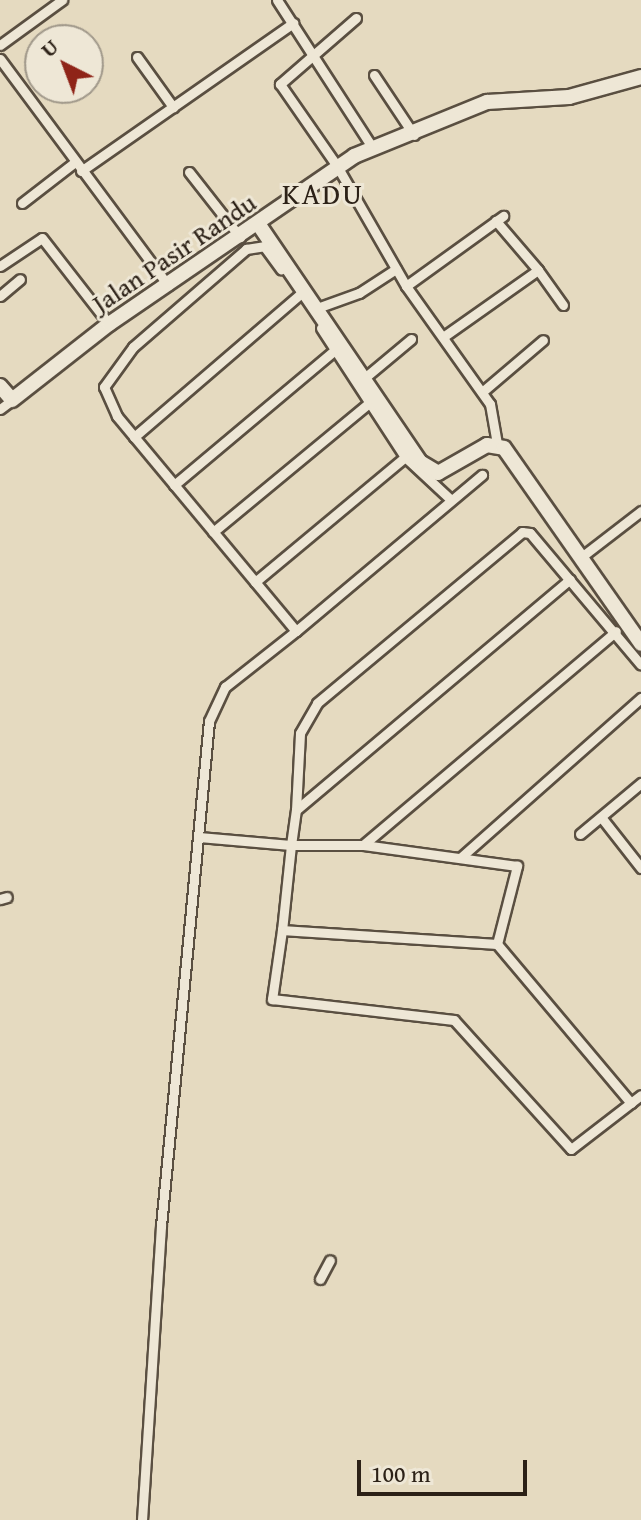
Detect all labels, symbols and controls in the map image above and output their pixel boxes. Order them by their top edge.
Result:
north arrow [24,24,104,104]
text: U [33,31,65,65]
district label: KADU [282,175,364,211]
street label: Jalan Pasir Randu [86,187,262,319]
scale bar [361,1444,531,1494]
text: 100 m [371,1456,431,1491]

